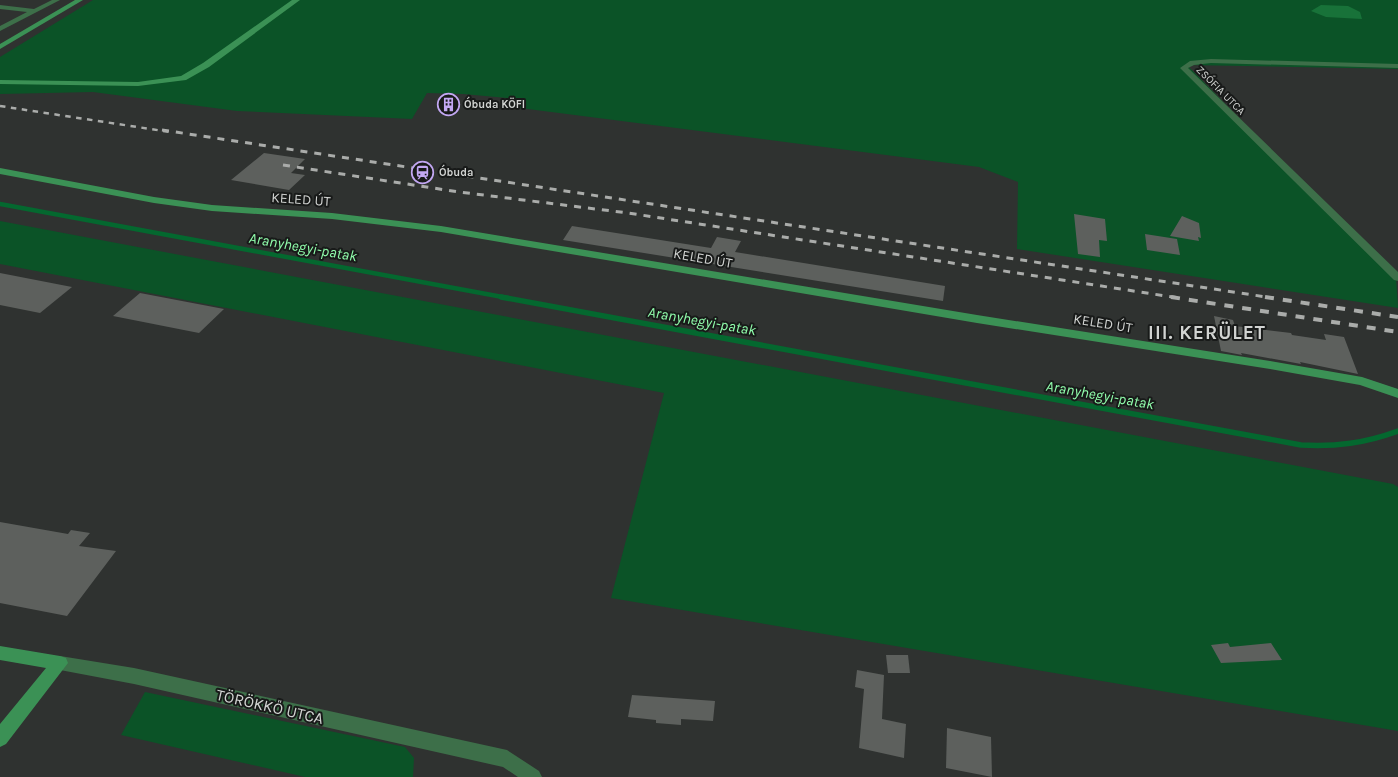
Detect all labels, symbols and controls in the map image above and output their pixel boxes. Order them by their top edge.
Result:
street label: ZSÓFIA UTCA [1193,62,1250,118]
building icon: Óbuda KÖFI [436,92,460,116]
place label: Óbuda KÖFI [464,96,525,111]
station icon: Óbuda [411,160,435,184]
place label: Óbuda [439,164,473,179]
street label: KELED ÚT [271,188,331,210]
water label: Aranyhegyi-patak [248,229,359,265]
street label: KELED ÚT [672,244,734,272]
water label: Aranyhegyi-patak [647,303,758,339]
street label: KELED ÚT [1072,309,1134,337]
district label: III. KERÜLET [1148,321,1266,344]
water label: Aranyhegyi-patak [1045,377,1156,413]
street label: TÖRÖKKŐ UTCA [214,685,325,728]

